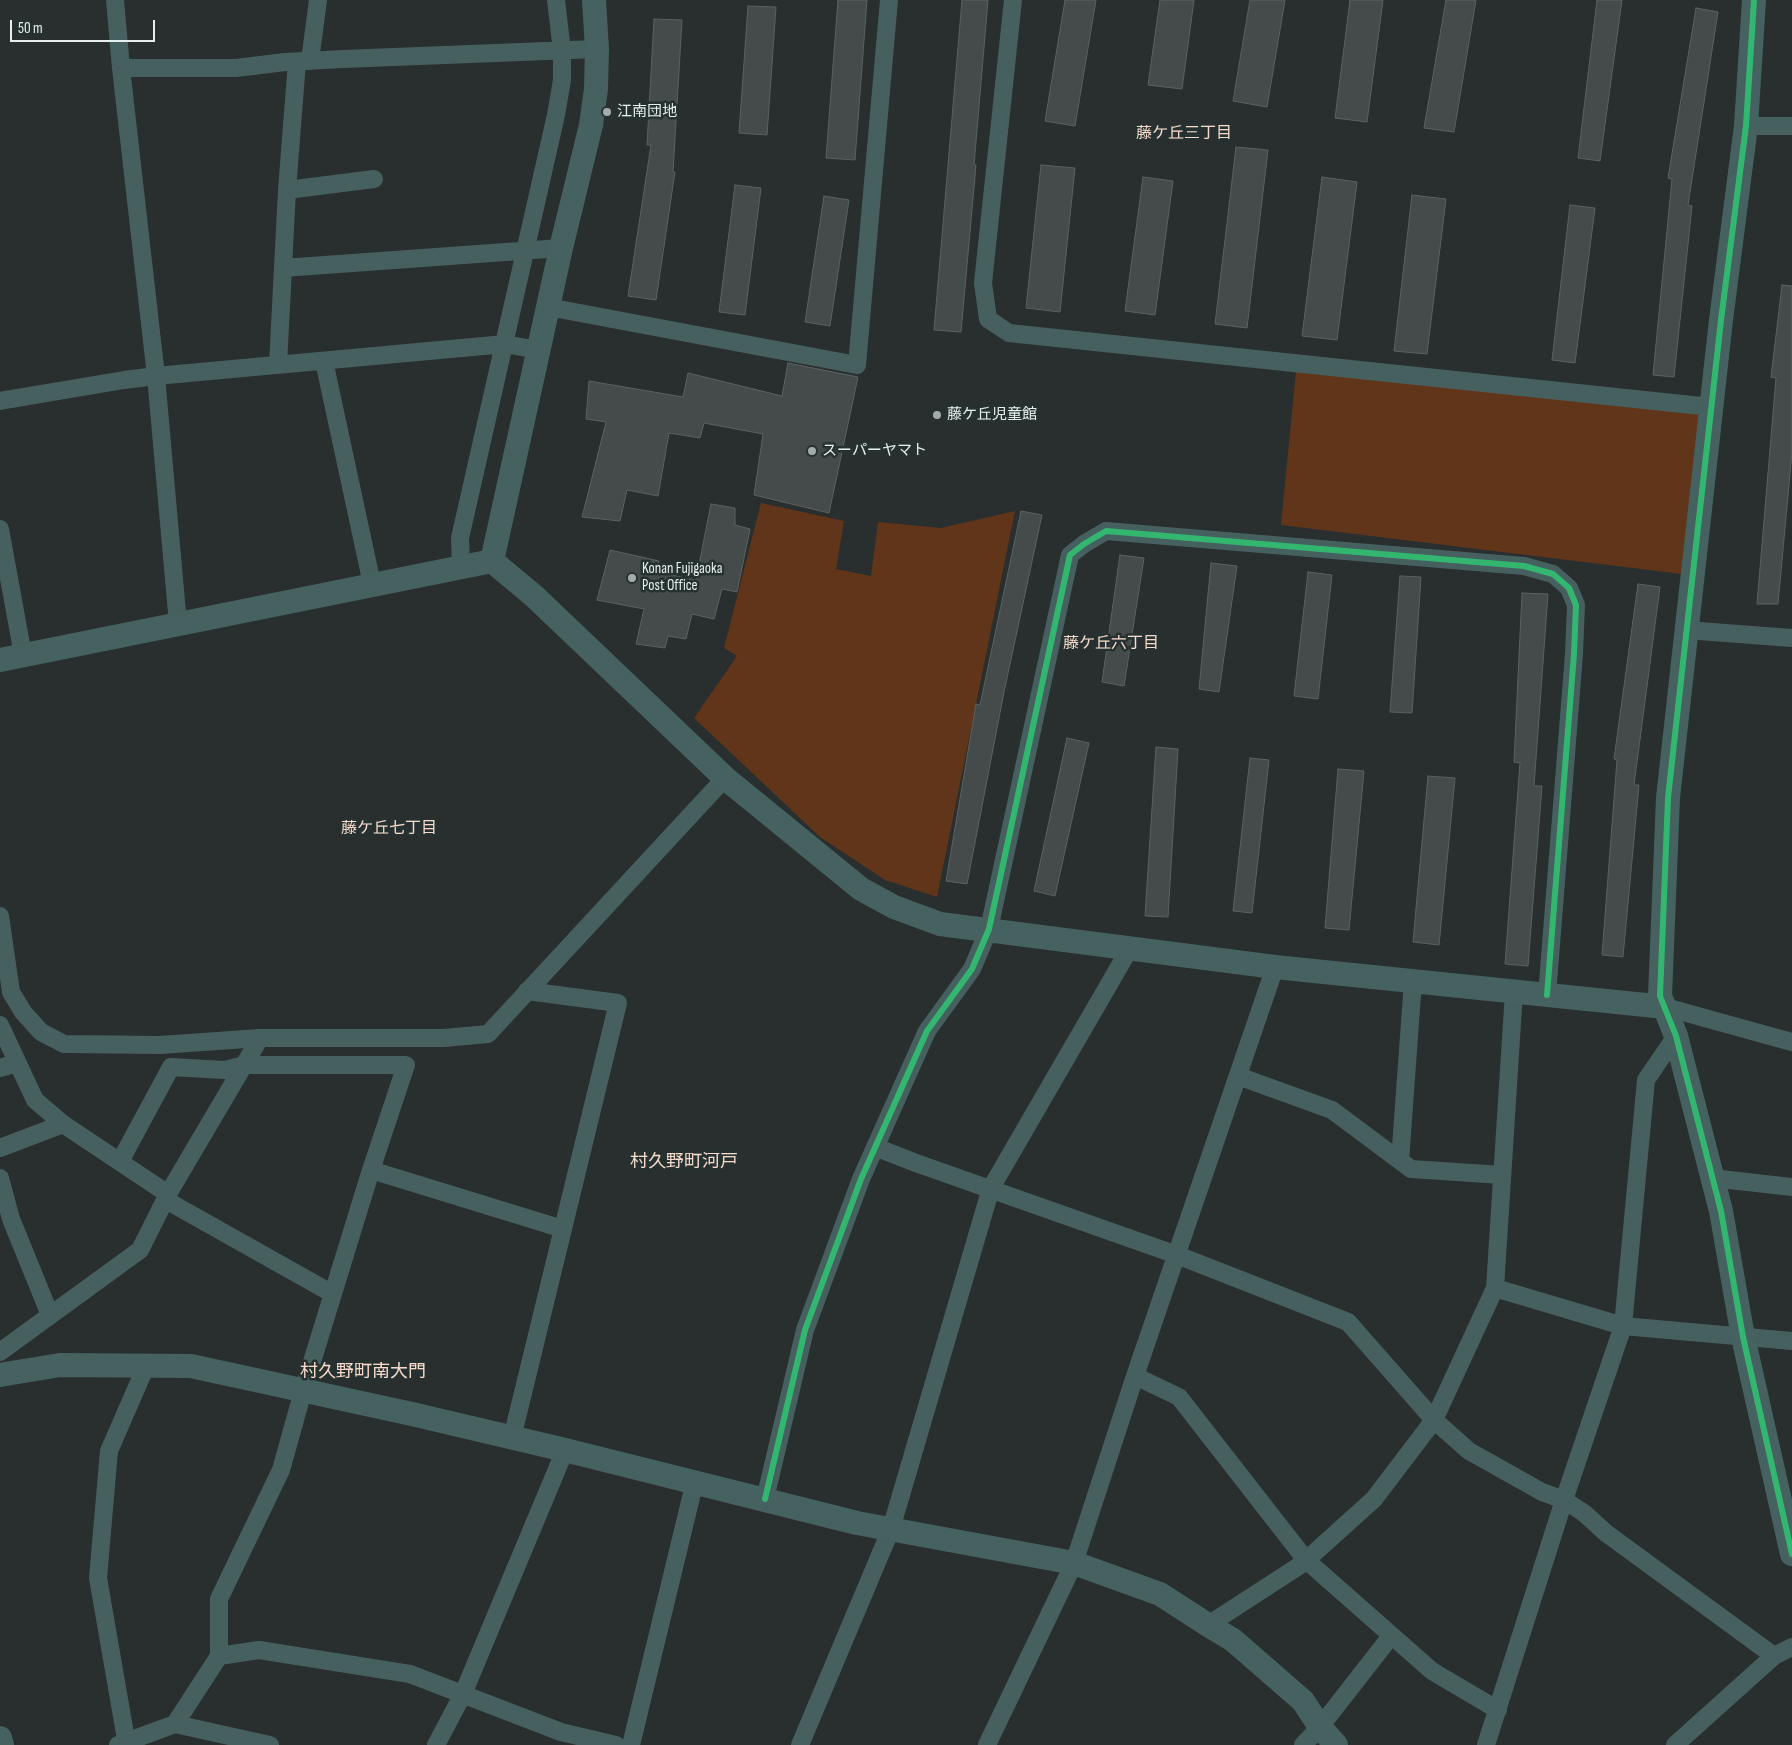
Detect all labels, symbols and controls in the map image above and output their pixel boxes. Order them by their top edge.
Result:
scale bar [12,10,158,42]
text: 50 m [18,19,43,38]
place label: 江南団地 [617,103,677,121]
marker: 江南団地 [601,106,613,118]
district label: 藤ケ丘三丁目 [1136,124,1232,144]
place label: 藤ケ丘児童館 [947,406,1037,424]
marker: 藤ケ丘児童館 [931,409,943,421]
place label: スーパーヤマト [822,442,927,460]
marker: スーパーヤマト [806,445,818,457]
place label: Konan Fujigaoka Post Office [642,560,722,595]
marker: Konan Fujigaoka Post Office [626,572,638,584]
district label: 藤ケ丘六丁目 [1063,634,1159,654]
district label: 藤ケ丘七丁目 [341,819,437,839]
district label: 村久野町河戸 [630,1151,738,1173]
district label: 村久野町南大門 [300,1361,426,1383]

